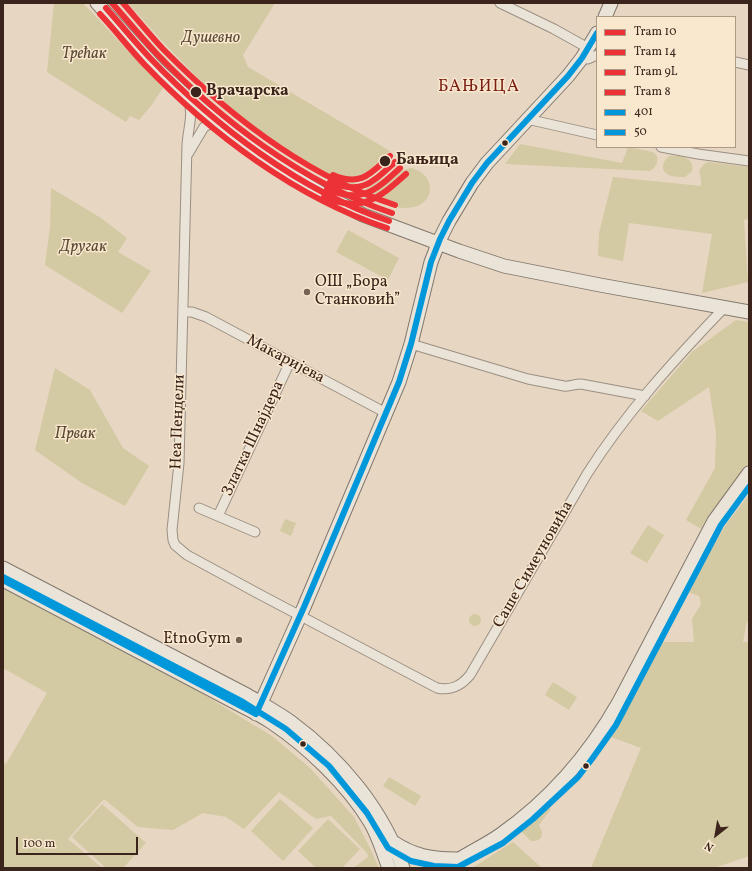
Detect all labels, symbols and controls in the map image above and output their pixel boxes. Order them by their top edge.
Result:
legend [596,16,736,148]
text: Tram 10 [634,24,676,40]
park label: Душевно [182,29,240,49]
text: Tram 14 [634,44,676,60]
park label: Трећак [62,45,106,65]
text: Tram 9L [634,64,678,80]
district label: БАЊИЦА [438,78,520,98]
place label: Врачарска [206,82,289,102]
text: Tram 8 [634,84,671,100]
marker: Врачарска [189,85,203,99]
text: 401 [634,104,653,120]
text: 50 [634,124,647,140]
unlabelled marker [500,138,510,148]
place label: Бањица [396,151,459,171]
marker: Бањица [378,154,392,168]
park label: Другак [60,238,106,258]
place label: ОШ „Бора Станковић” [315,273,400,311]
marker: ОШ „Бора Станковић” [302,287,312,297]
street label: Макаријева [243,331,327,389]
street label: Неа Пендели [168,374,190,470]
street label: Златка Шнајдера [219,378,289,500]
park label: Првак [55,425,95,445]
street label: Саше Симеуновића [490,498,578,632]
place label: EtnoGym [163,630,231,650]
marker: EtnoGym [234,635,244,645]
unlabelled marker [298,739,308,749]
unlabelled marker [581,761,591,771]
north arrow [696,815,736,855]
scale bar [18,829,140,855]
text: 100 m [23,836,55,852]
text: N [702,837,717,854]

